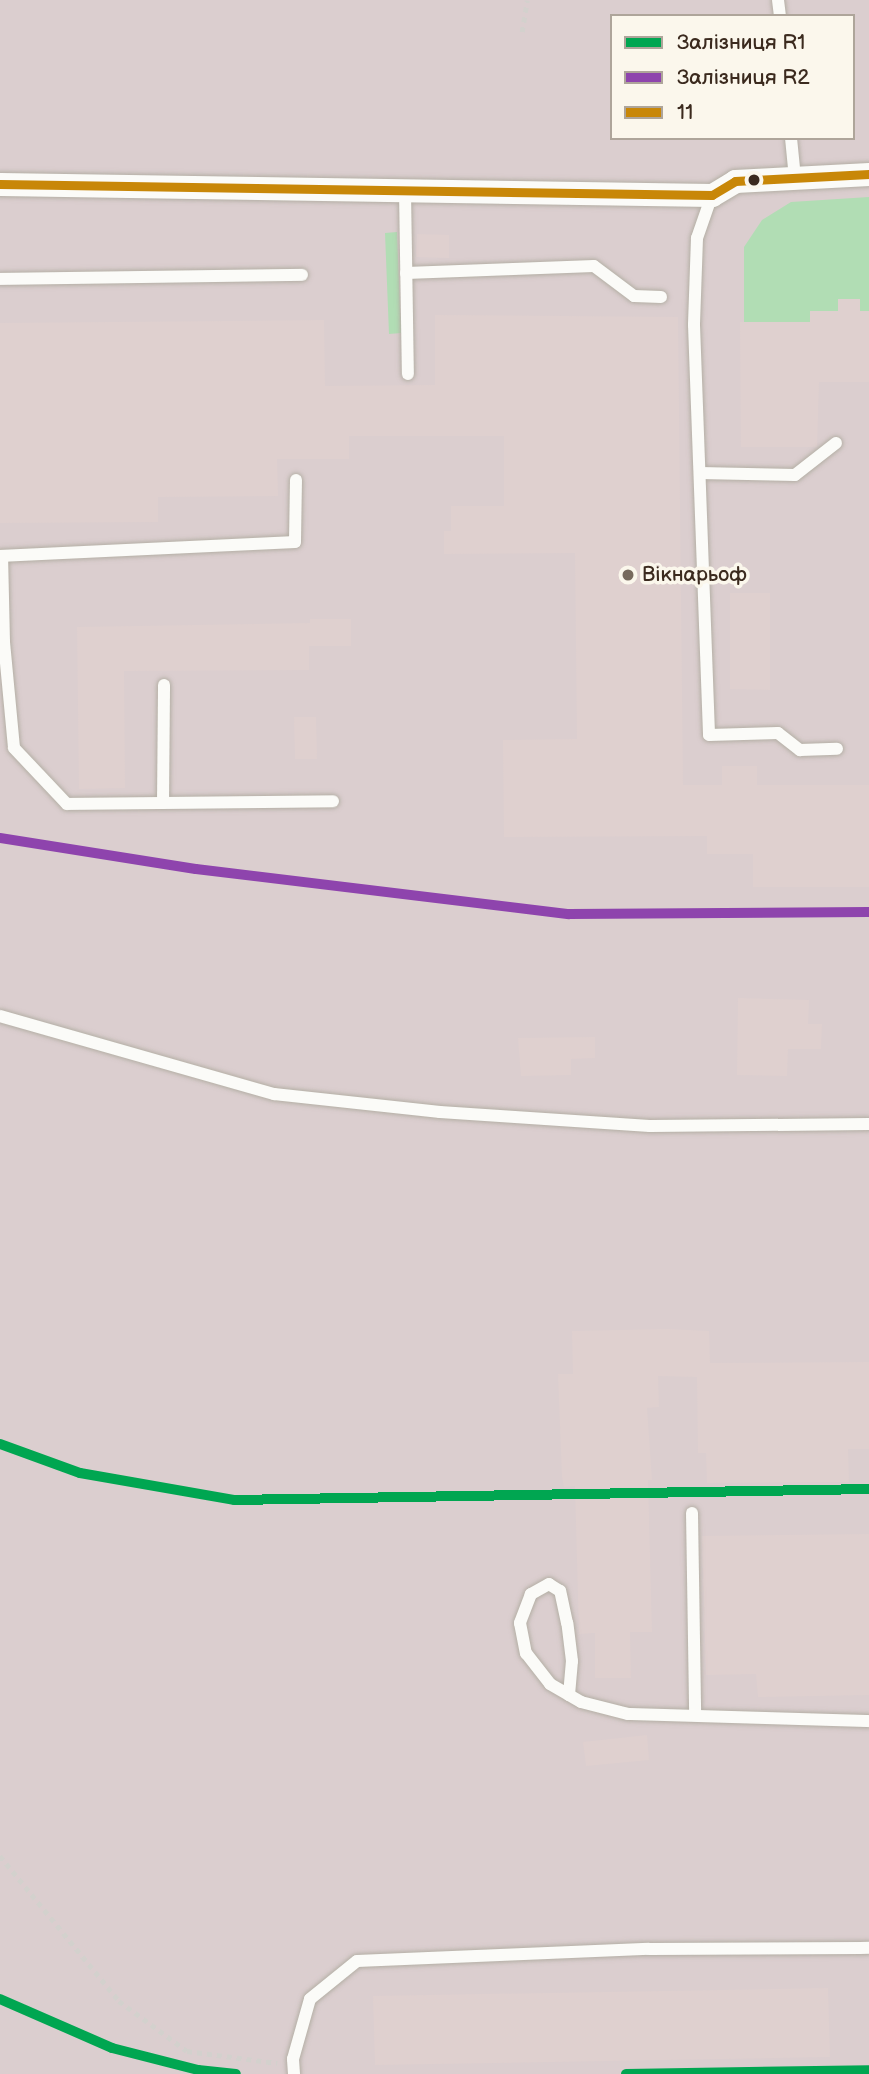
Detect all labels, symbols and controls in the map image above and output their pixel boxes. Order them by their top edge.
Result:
legend [610,14,855,140]
text: Залізниця R1 [677,30,805,55]
text: Залізниця R2 [677,65,810,90]
text: 11 [677,100,693,125]
unlabelled marker [747,173,761,187]
place label: Вікнарьоф [642,562,747,588]
marker: Вікнарьоф [620,567,636,583]

